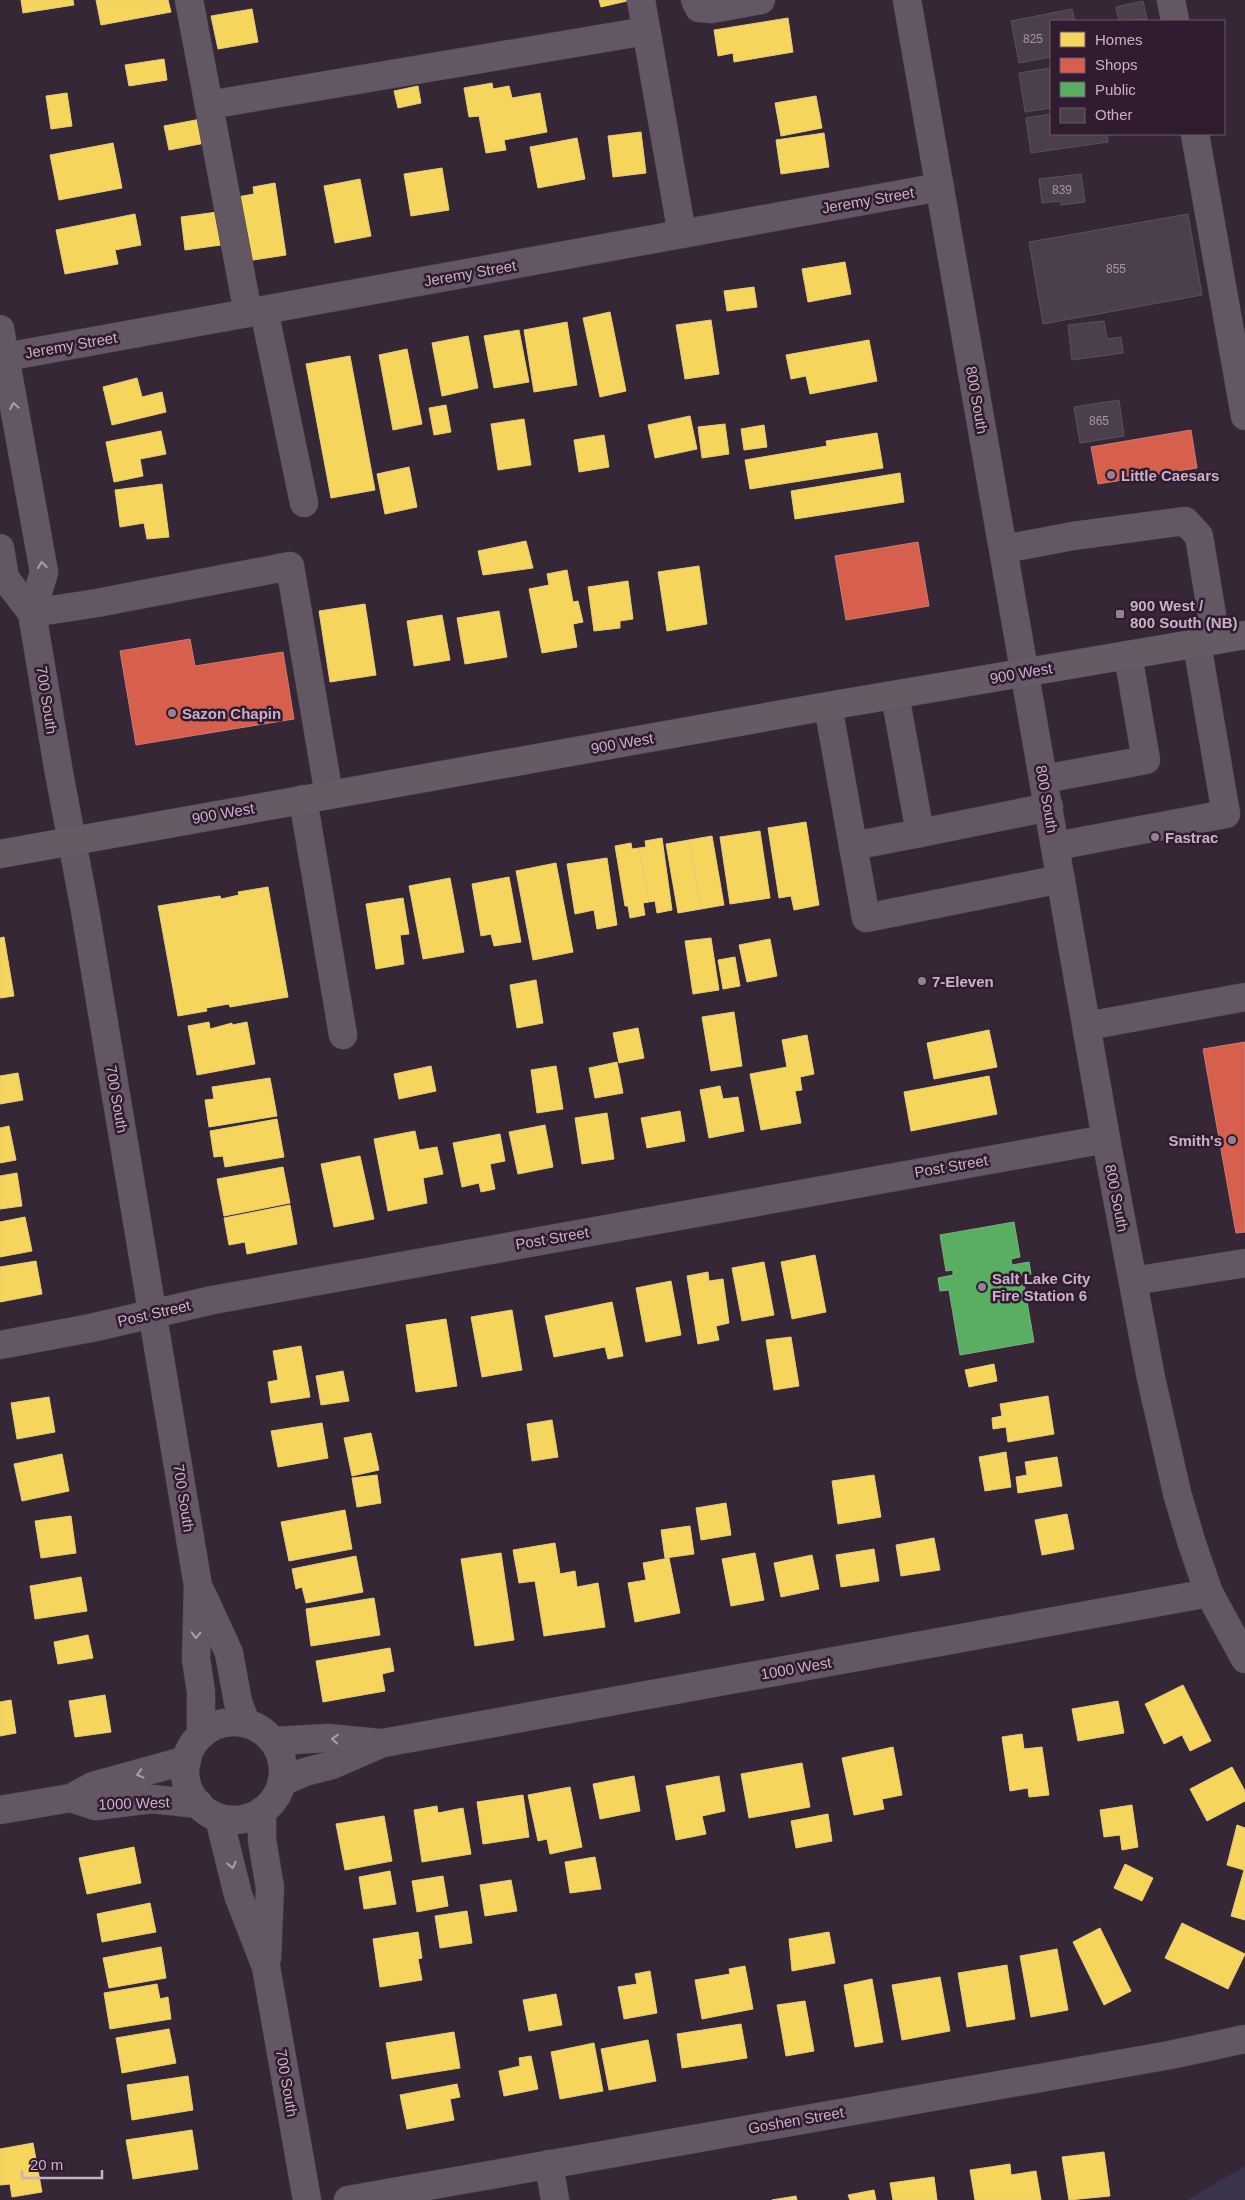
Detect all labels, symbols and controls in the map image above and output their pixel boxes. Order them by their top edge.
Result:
legend [1050,20,1225,135]
text: Homes [1095,31,1143,48]
house number: 825 [1023,32,1043,46]
text: Shops [1095,56,1138,73]
text: Public [1095,81,1136,98]
text: Other [1095,106,1133,123]
street label: Jeremy Street [821,183,916,216]
house number: 839 [1052,183,1072,197]
street label: Jeremy Street [423,256,518,289]
house number: 855 [1106,262,1126,276]
street label: Jeremy Street [24,328,119,361]
street label: 800 South [963,365,991,435]
one-way arrow [10,401,20,410]
house number: 865 [1089,414,1109,428]
place label: Little Caesars [1121,467,1219,484]
marker: Little Caesars [1105,469,1117,481]
one-way arrow [37,561,48,569]
place label: 900 West / 800 South (NB) [1130,597,1238,631]
marker: 900 West / 800 South (NB) [1114,608,1126,620]
street label: 900 West [988,659,1054,687]
street label: 700 South [33,665,61,735]
place label: Sazon Chapin [182,705,281,722]
marker: Sazon Chapin [166,707,178,719]
street label: 900 West [589,729,655,757]
street label: 800 South [1033,764,1061,834]
street label: 900 West [190,799,256,827]
place label: Fastrac [1165,829,1218,846]
marker: Fastrac [1149,831,1161,843]
place label: 7-Eleven [932,973,994,990]
marker: 7-Eleven [916,975,928,987]
street label: 700 South [103,1064,131,1134]
place label: Smith's [1168,1132,1222,1149]
marker: Smith's [1226,1134,1238,1146]
street label: Post Street [913,1151,990,1181]
street label: 800 South [1102,1163,1132,1233]
street label: Post Street [514,1223,591,1253]
place label: Salt Lake City Fire Station 6 [992,1270,1091,1304]
marker: Salt Lake City Fire Station 6 [976,1281,988,1293]
street label: Post Street [116,1296,193,1330]
street label: 700 South [170,1463,198,1533]
one-way arrow [191,1631,202,1639]
street label: 1000 West [759,1653,833,1683]
one-way arrow [330,1733,338,1744]
one-way arrow [135,1768,144,1779]
street label: 1000 West [98,1793,171,1813]
one-way arrow [226,1860,237,1869]
street label: 700 South [273,2048,301,2118]
street label: Goshen Street [747,2103,846,2137]
scale bar [22,2148,102,2180]
text: 20 m [30,2156,63,2173]

